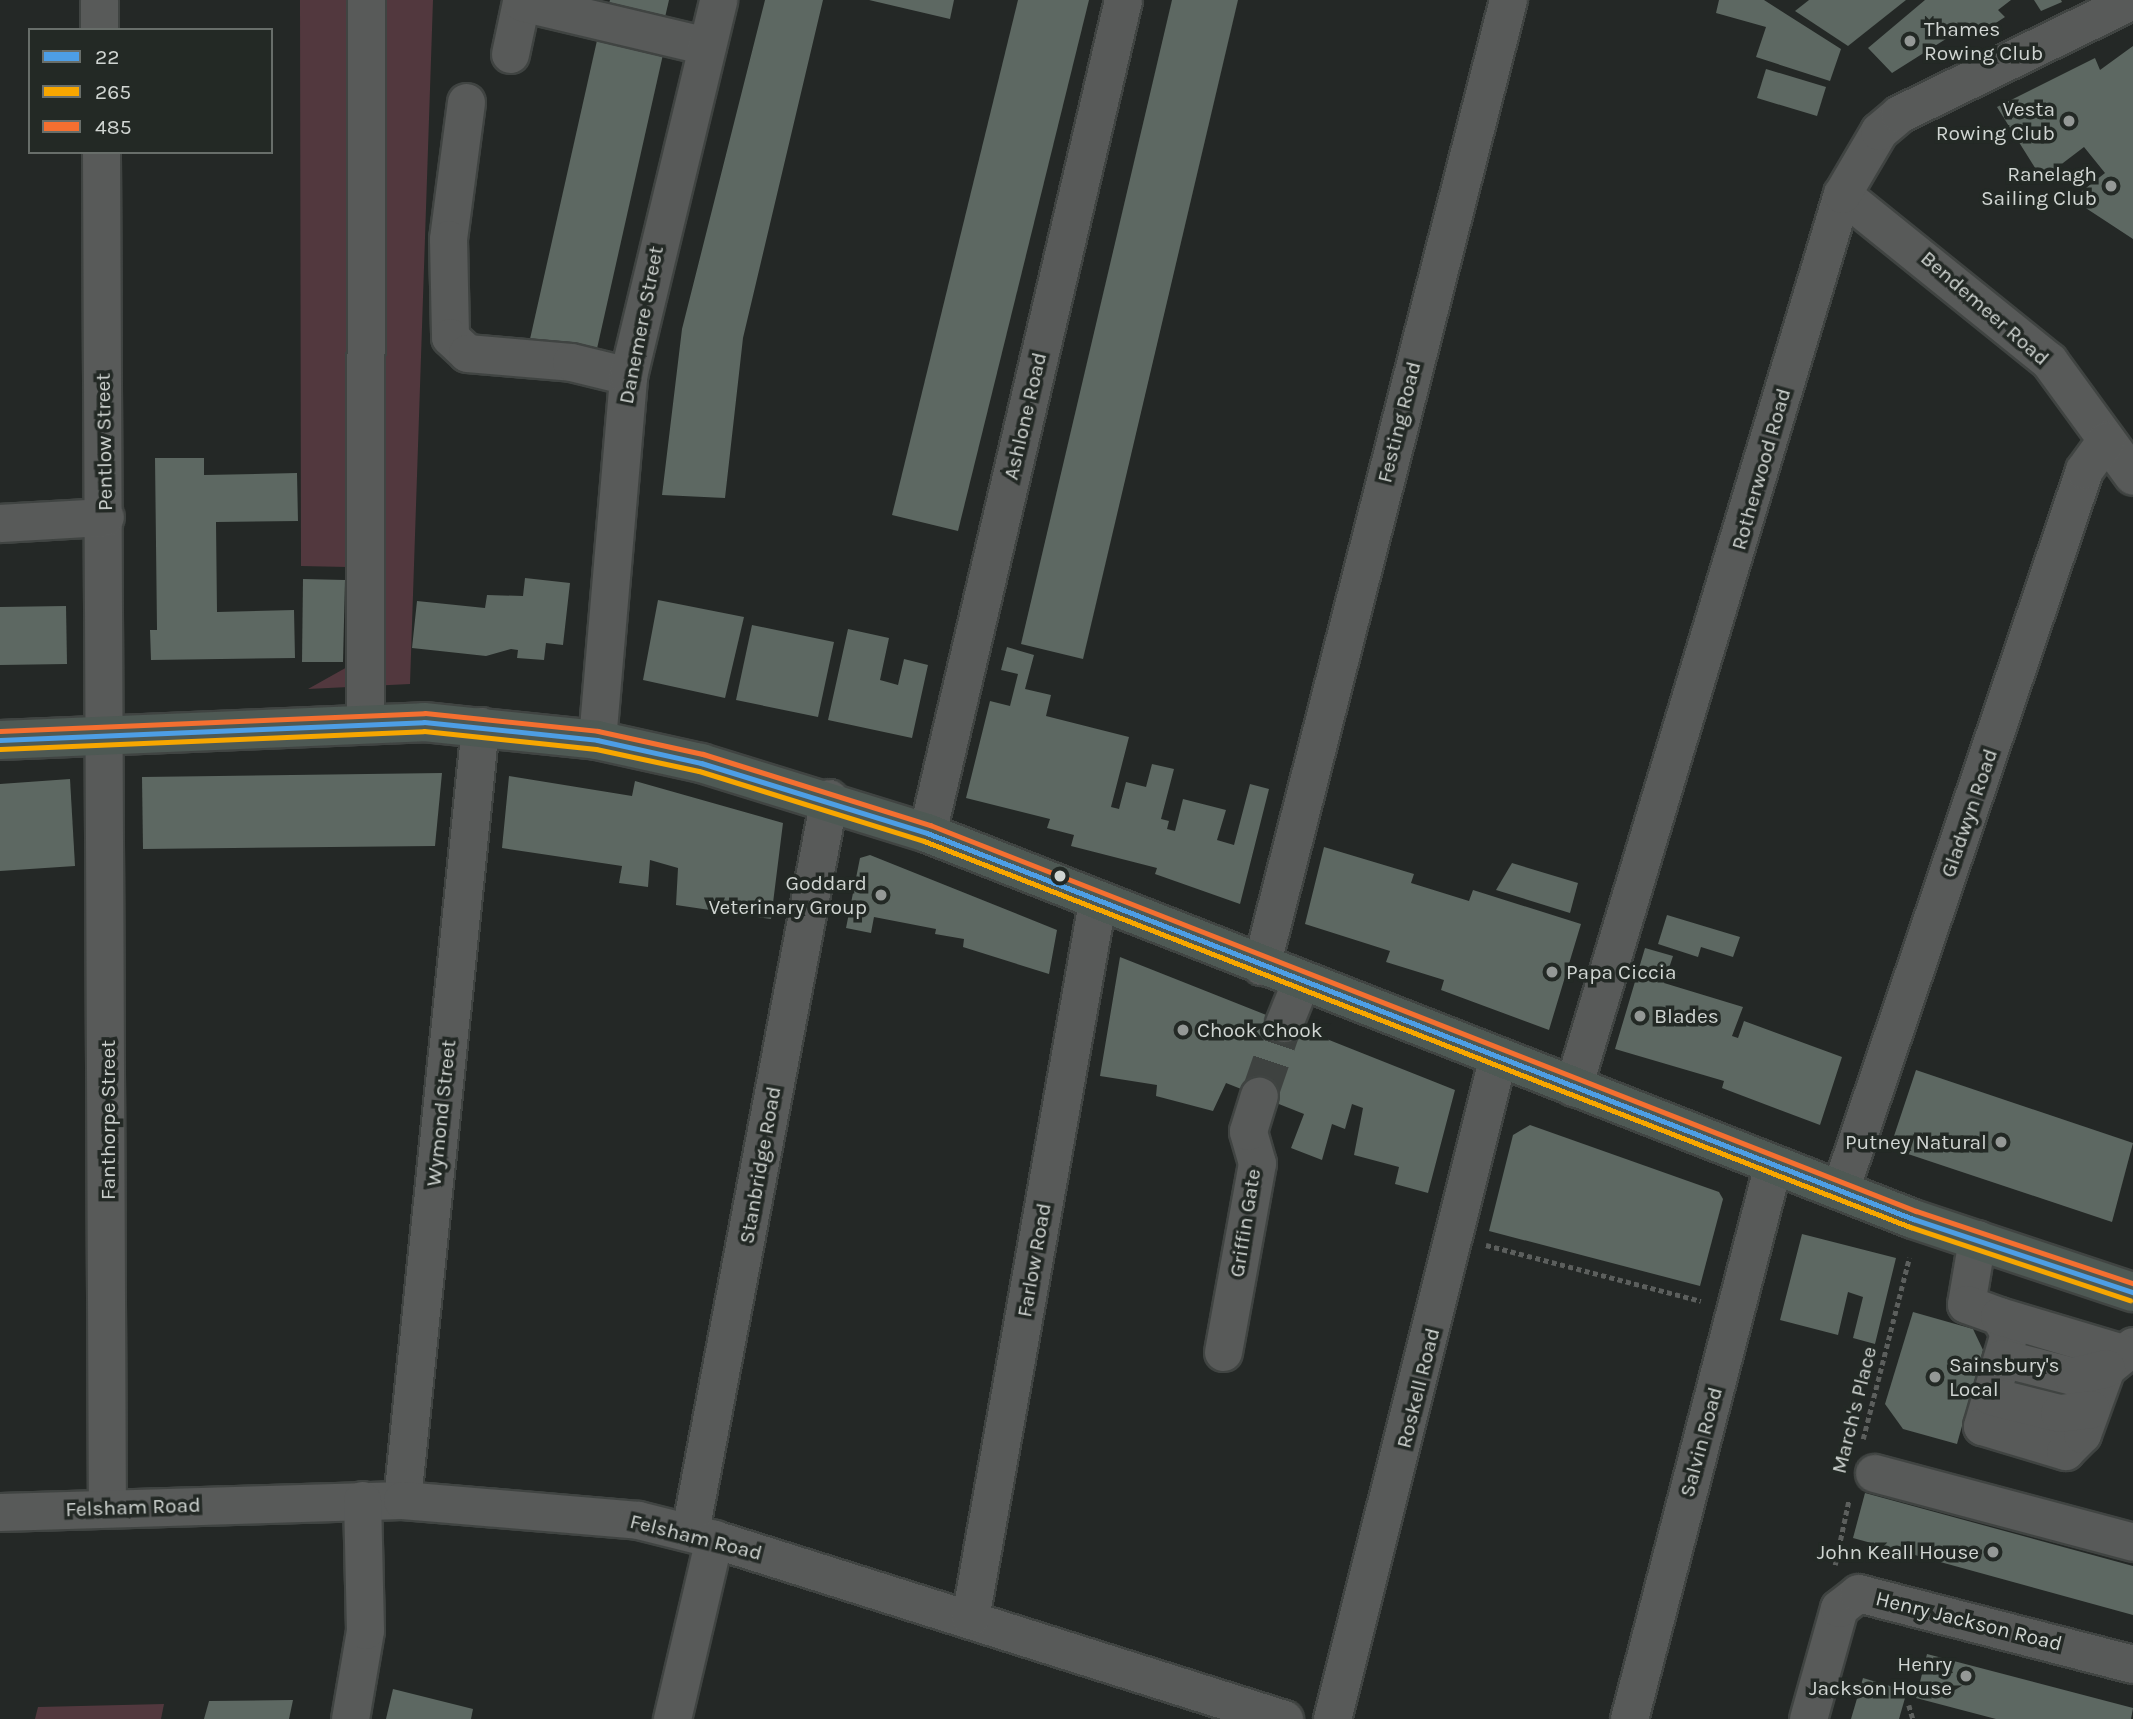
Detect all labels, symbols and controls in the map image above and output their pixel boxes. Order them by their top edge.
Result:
place label: Thames Rowing Club [1924,16,2043,66]
legend [28,28,273,154]
marker: Thames Rowing Club [1902,33,1918,49]
text: 22 [95,45,119,69]
text: 265 [95,80,131,104]
place label: Vesta Rowing Club [1936,96,2055,146]
marker: Vesta Rowing Club [2061,113,2077,129]
text: 485 [95,115,132,139]
place label: Ranelagh Sailing Club [1981,161,2097,211]
marker: Ranelagh Sailing Club [2103,178,2119,194]
street label: Danemere Street [613,244,669,406]
street label: Bendemeer Road [1916,245,2054,371]
street label: Ashlone Road [998,350,1052,482]
street label: Festing Road [1372,359,1426,485]
street label: Pentlow Street [90,373,118,511]
street label: Rotherwood Road [1726,385,1796,553]
street label: Gladwyn Road [1935,745,2003,881]
unlabelled marker [1053,869,1067,883]
place label: Goddard Veterinary Group [708,870,867,920]
marker: Goddard Veterinary Group [873,887,889,903]
place label: Papa Ciccia [1566,959,1677,985]
marker: Papa Ciccia [1544,964,1560,980]
place label: Blades [1654,1003,1719,1029]
marker: Blades [1632,1008,1648,1024]
place label: Chook Chook [1197,1017,1323,1043]
marker: Chook Chook [1175,1022,1191,1038]
street label: Wymond Street [421,1038,461,1188]
street label: Fanthorpe Street [95,1040,121,1200]
street label: Stanbridge Road [734,1084,786,1246]
place label: Putney Natural [1845,1129,1987,1155]
marker: Putney Natural [1993,1134,2009,1150]
street label: Griffin Gate [1224,1167,1266,1279]
street label: Farlow Road [1012,1201,1056,1319]
street label: Roskell Road [1391,1325,1445,1451]
street label: March's Place [1826,1344,1882,1476]
place label: Sainsbury's Local [1949,1352,2060,1402]
marker: Sainsbury's Local [1927,1369,1943,1385]
street label: Salvin Road [1674,1384,1728,1500]
street label: Felsham Road [65,1492,201,1522]
street label: Felsham Road [627,1508,765,1566]
place label: John Keall House [1817,1539,1979,1565]
marker: John Keall House [1985,1544,2001,1560]
street label: Henry Jackson Road [1873,1586,2065,1656]
place label: Henry Jackson House [1809,1651,1952,1701]
marker: Henry Jackson House [1958,1668,1974,1684]

